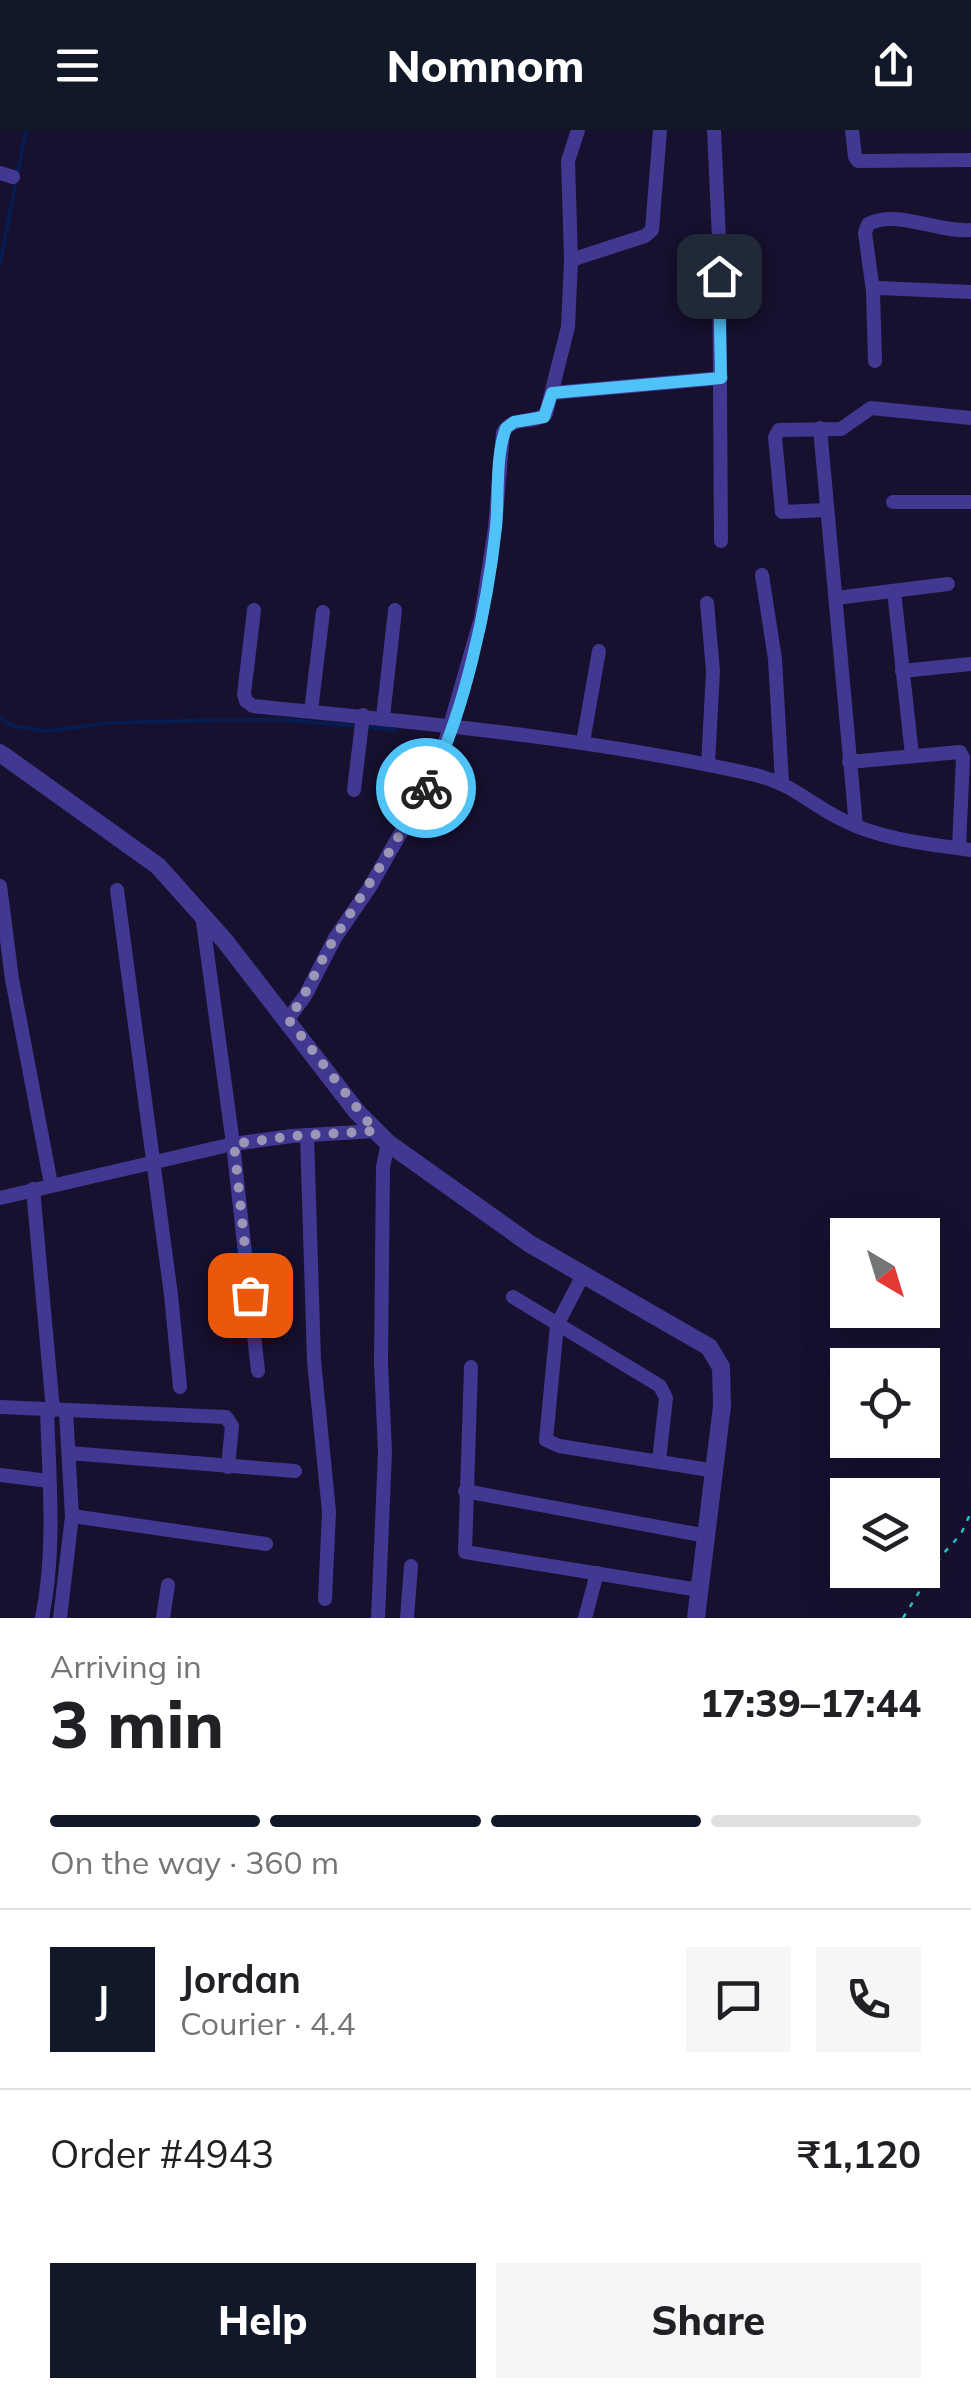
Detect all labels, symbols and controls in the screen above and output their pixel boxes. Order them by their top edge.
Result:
text: Nomnom [386,37,585,93]
icon: menu [50,38,105,93]
icon: share [866,38,921,93]
pin [677,234,762,319]
icon: home [692,249,747,304]
courier [376,738,476,838]
icon: bike [399,761,454,816]
north arrow [830,1218,940,1328]
map controls [830,1218,940,1588]
pin [208,1253,293,1338]
icon: bag [223,1268,278,1323]
button: locate [830,1348,940,1458]
button: layers [830,1478,940,1588]
text: Arriving in [50,1646,202,1686]
text: 17:39–17:44 [700,1679,921,1727]
text: 3 min [50,1683,224,1764]
text: On the way · 360 m [50,1842,339,1882]
button: chat [686,1947,791,2052]
button: phone [816,1947,921,2052]
text: Jordan [180,1955,301,2003]
text: J [96,1975,109,2023]
text: Courier · 4.4 [180,2003,356,2043]
text: Order #4943 [50,2130,274,2178]
text: ₹1,120 [798,2130,921,2178]
button: Help [50,2263,476,2378]
button: Share [496,2263,921,2378]

